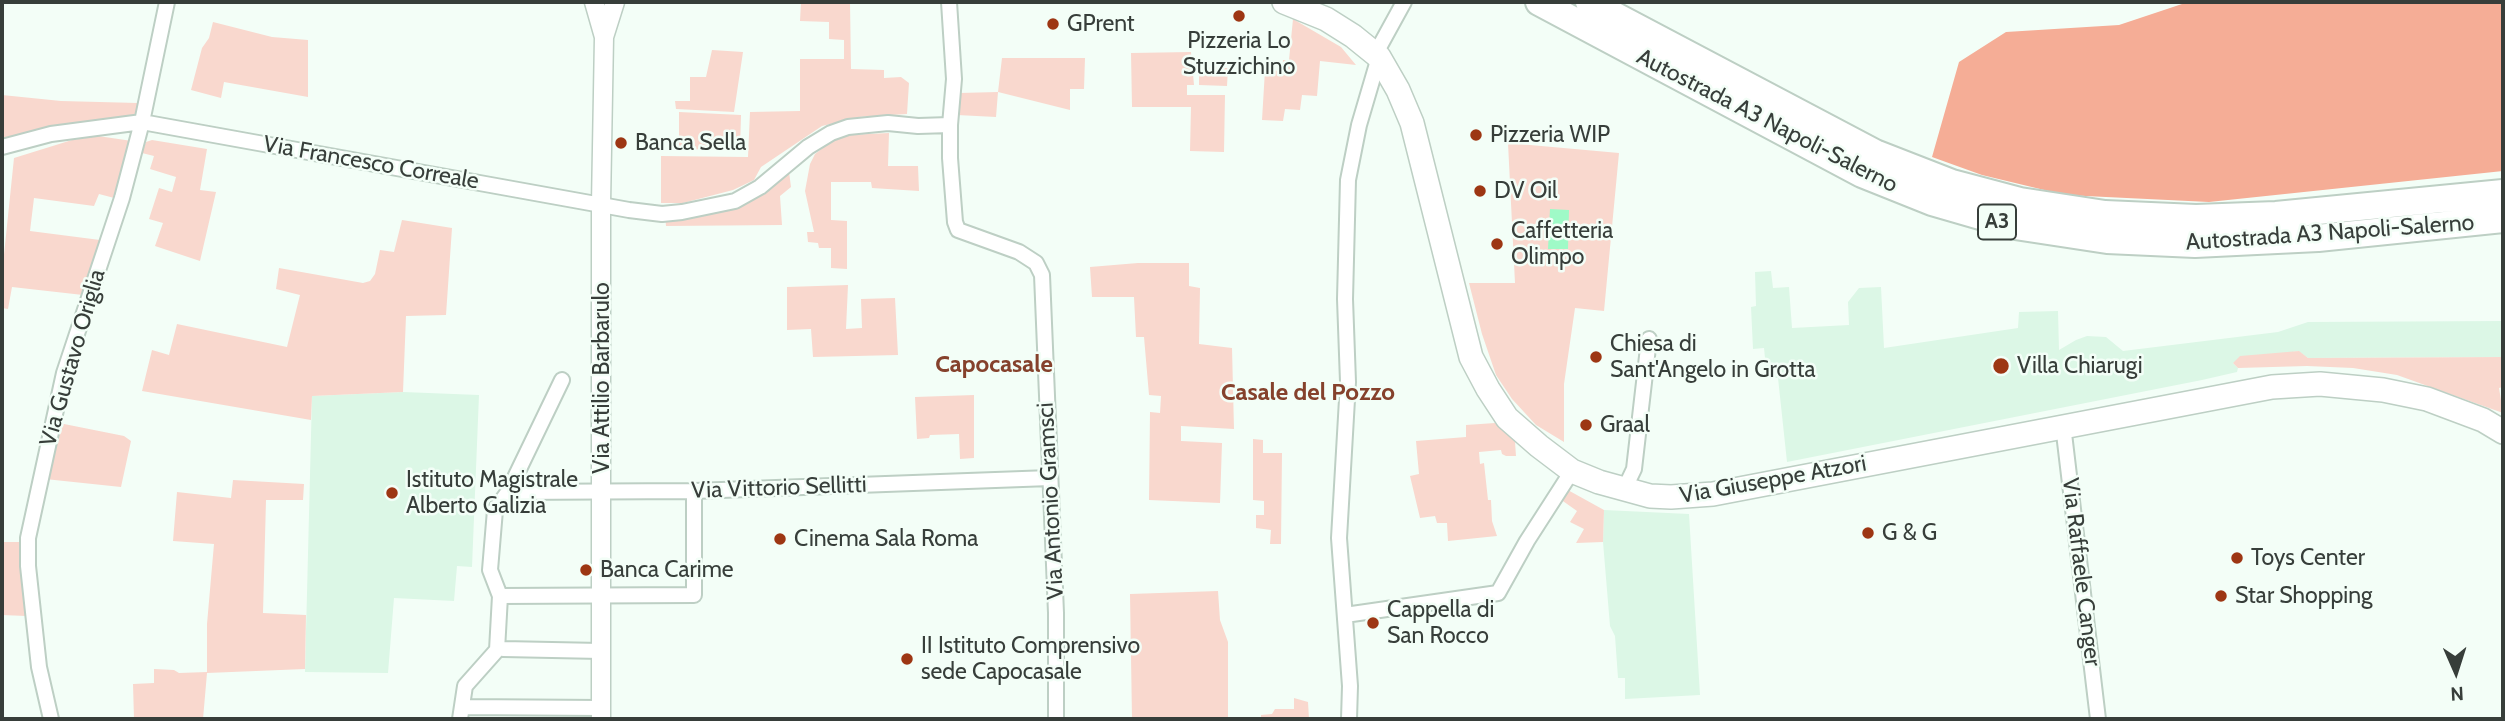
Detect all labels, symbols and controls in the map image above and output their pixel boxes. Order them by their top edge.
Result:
marker: Pizzeria Lo Stuzzichino [1231,8,1247,24]
place label: GPrent [1067,10,1135,38]
marker: GPrent [1045,16,1061,32]
place label: Pizzeria Lo Stuzzichino [1183,27,1295,81]
street label: Autostrada A3 Napoli-Salerno [1632,43,1902,199]
place label: Pizzeria WIP [1490,121,1610,149]
marker: Pizzeria WIP [1468,127,1484,143]
place label: Banca Sella [635,129,746,157]
street label: Via Francesco Correale [261,130,481,196]
marker: Banca Sella [613,135,629,151]
place label: DV Oil [1494,177,1557,205]
marker: DV Oil [1472,183,1488,199]
road number: A3 [1978,204,2016,240]
street label: Autostrada A3 Napoli-Salerno [2185,209,2475,257]
place label: Caffetteria Olimpo [1511,217,1613,271]
marker: Caffetteria Olimpo [1489,236,1505,252]
street label: Via Gustavo Origlia [35,266,111,450]
street label: Via Attilio Barbarulo [588,282,616,474]
place label: Chiesa di Sant'Angelo in Grotta [1610,330,1815,384]
marker: Chiesa di Sant'Angelo in Grotta [1588,349,1604,365]
district label: Capocasale [935,351,1053,379]
place label: Villa Chiarugi [2017,352,2143,380]
marker: Villa Chiarugi [1991,356,2011,376]
district label: Casale del Pozzo [1221,379,1395,407]
street label: Via Antonio Gramsci [1032,402,1070,600]
place label: Graal [1600,411,1650,439]
marker: Graal [1578,417,1594,433]
street label: Via Giuseppe Atzori [1678,450,1868,510]
place label: Istituto Magistrale Alberto Galizia [406,466,578,520]
street label: Via Vittorio Sellitti [691,471,867,505]
street label: Via Raffaele Canger [2056,476,2106,668]
marker: Istituto Magistrale Alberto Galizia [384,485,400,501]
place label: G & G [1882,519,1937,547]
place label: Cinema Sala Roma [794,525,978,553]
marker: G & G [1860,525,1876,541]
marker: Cinema Sala Roma [772,531,788,547]
place label: Toys Center [2251,544,2365,572]
marker: Toys Center [2229,550,2245,566]
place label: Banca Carime [600,556,734,584]
marker: Banca Carime [578,562,594,578]
place label: Star Shopping [2235,582,2373,610]
marker: Star Shopping [2213,588,2229,604]
place label: Cappella di San Rocco [1387,596,1494,650]
marker: Cappella di San Rocco [1365,615,1381,631]
place label: II Istituto Comprensivo sede Capocasale [921,632,1140,686]
north arrow [2421,637,2491,707]
marker: II Istituto Comprensivo sede Capocasale [899,651,915,667]
text: N [2450,682,2464,705]

